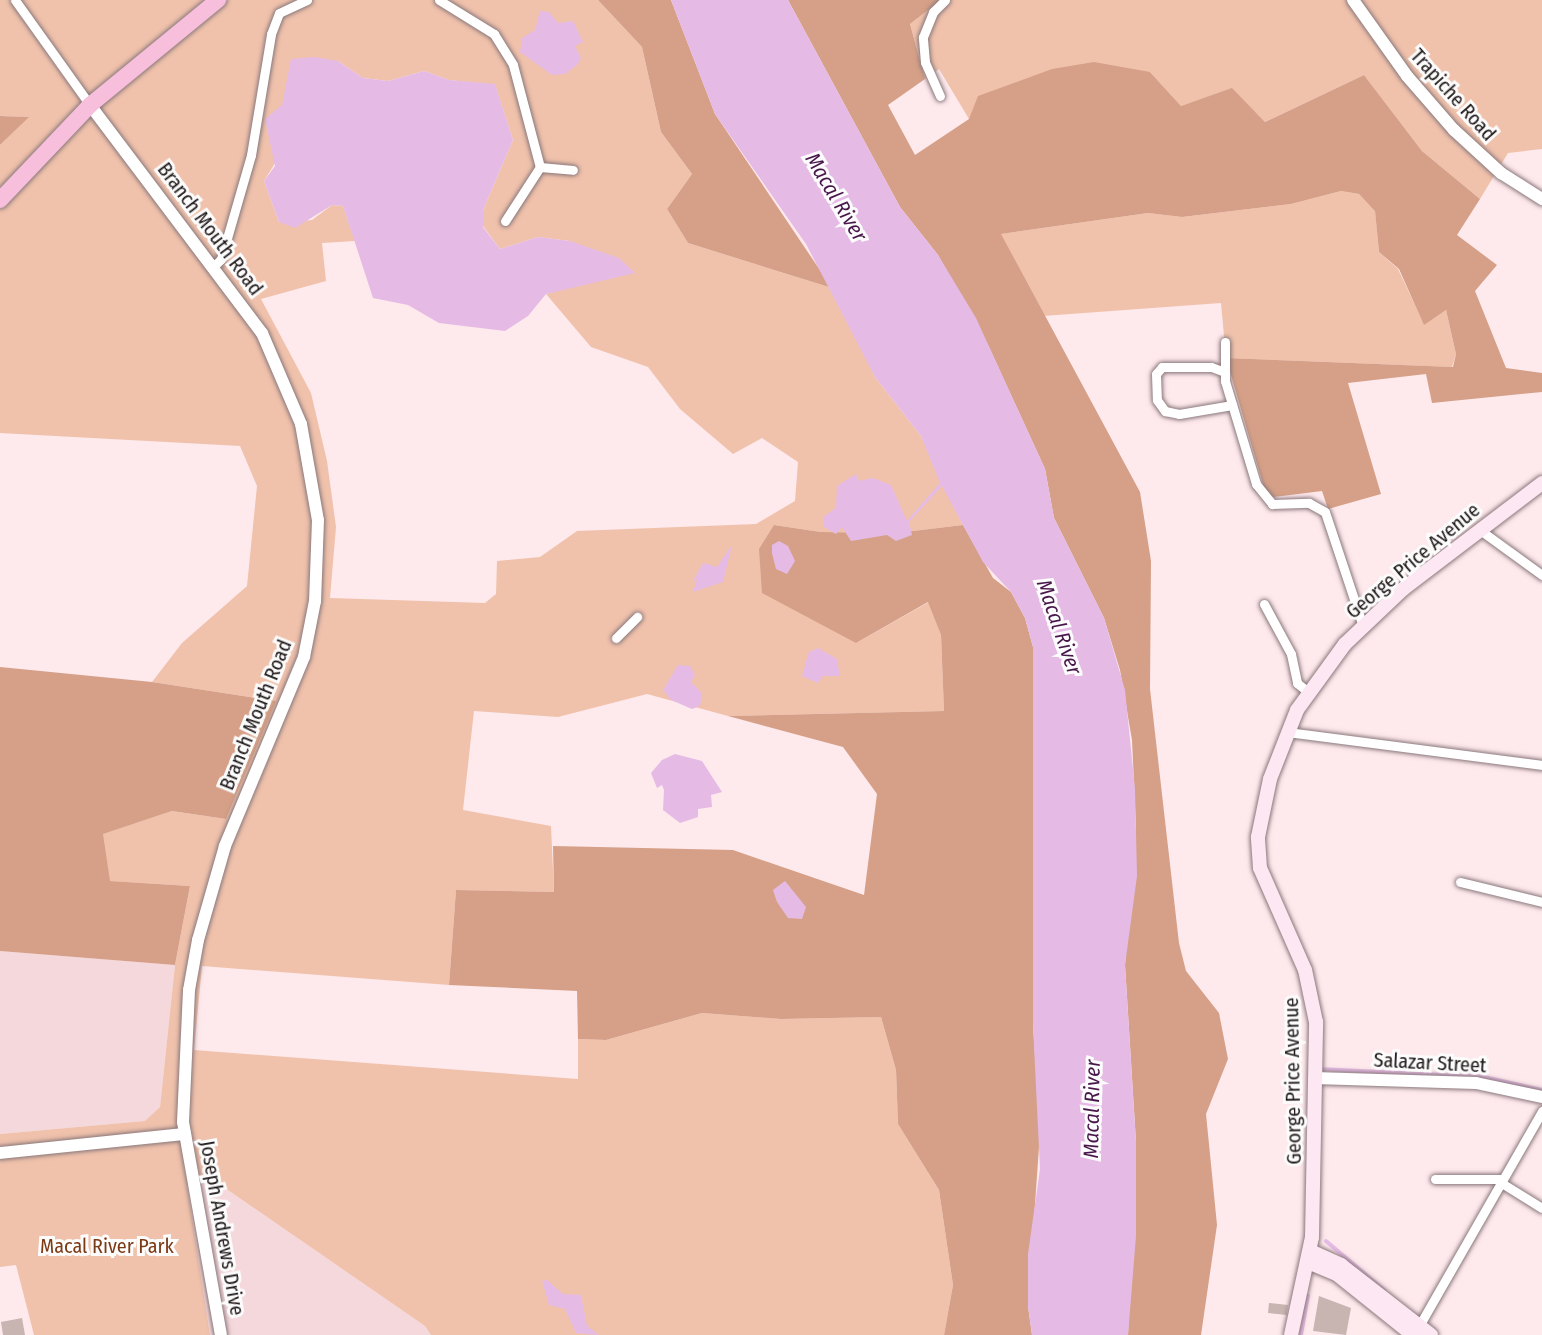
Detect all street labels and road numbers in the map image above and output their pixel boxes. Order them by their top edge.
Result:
street label: Trapiche Road [1405,44,1501,146]
street label: Branch Mouth Road [152,158,268,300]
street label: George Price Avenue [1341,498,1485,624]
street label: Branch Mouth Road [215,636,297,794]
street label: George Price Avenue [1280,997,1306,1165]
street label: Salazar Street [1373,1048,1487,1078]
street label: Joseph Andrews Drive [195,1139,249,1317]

